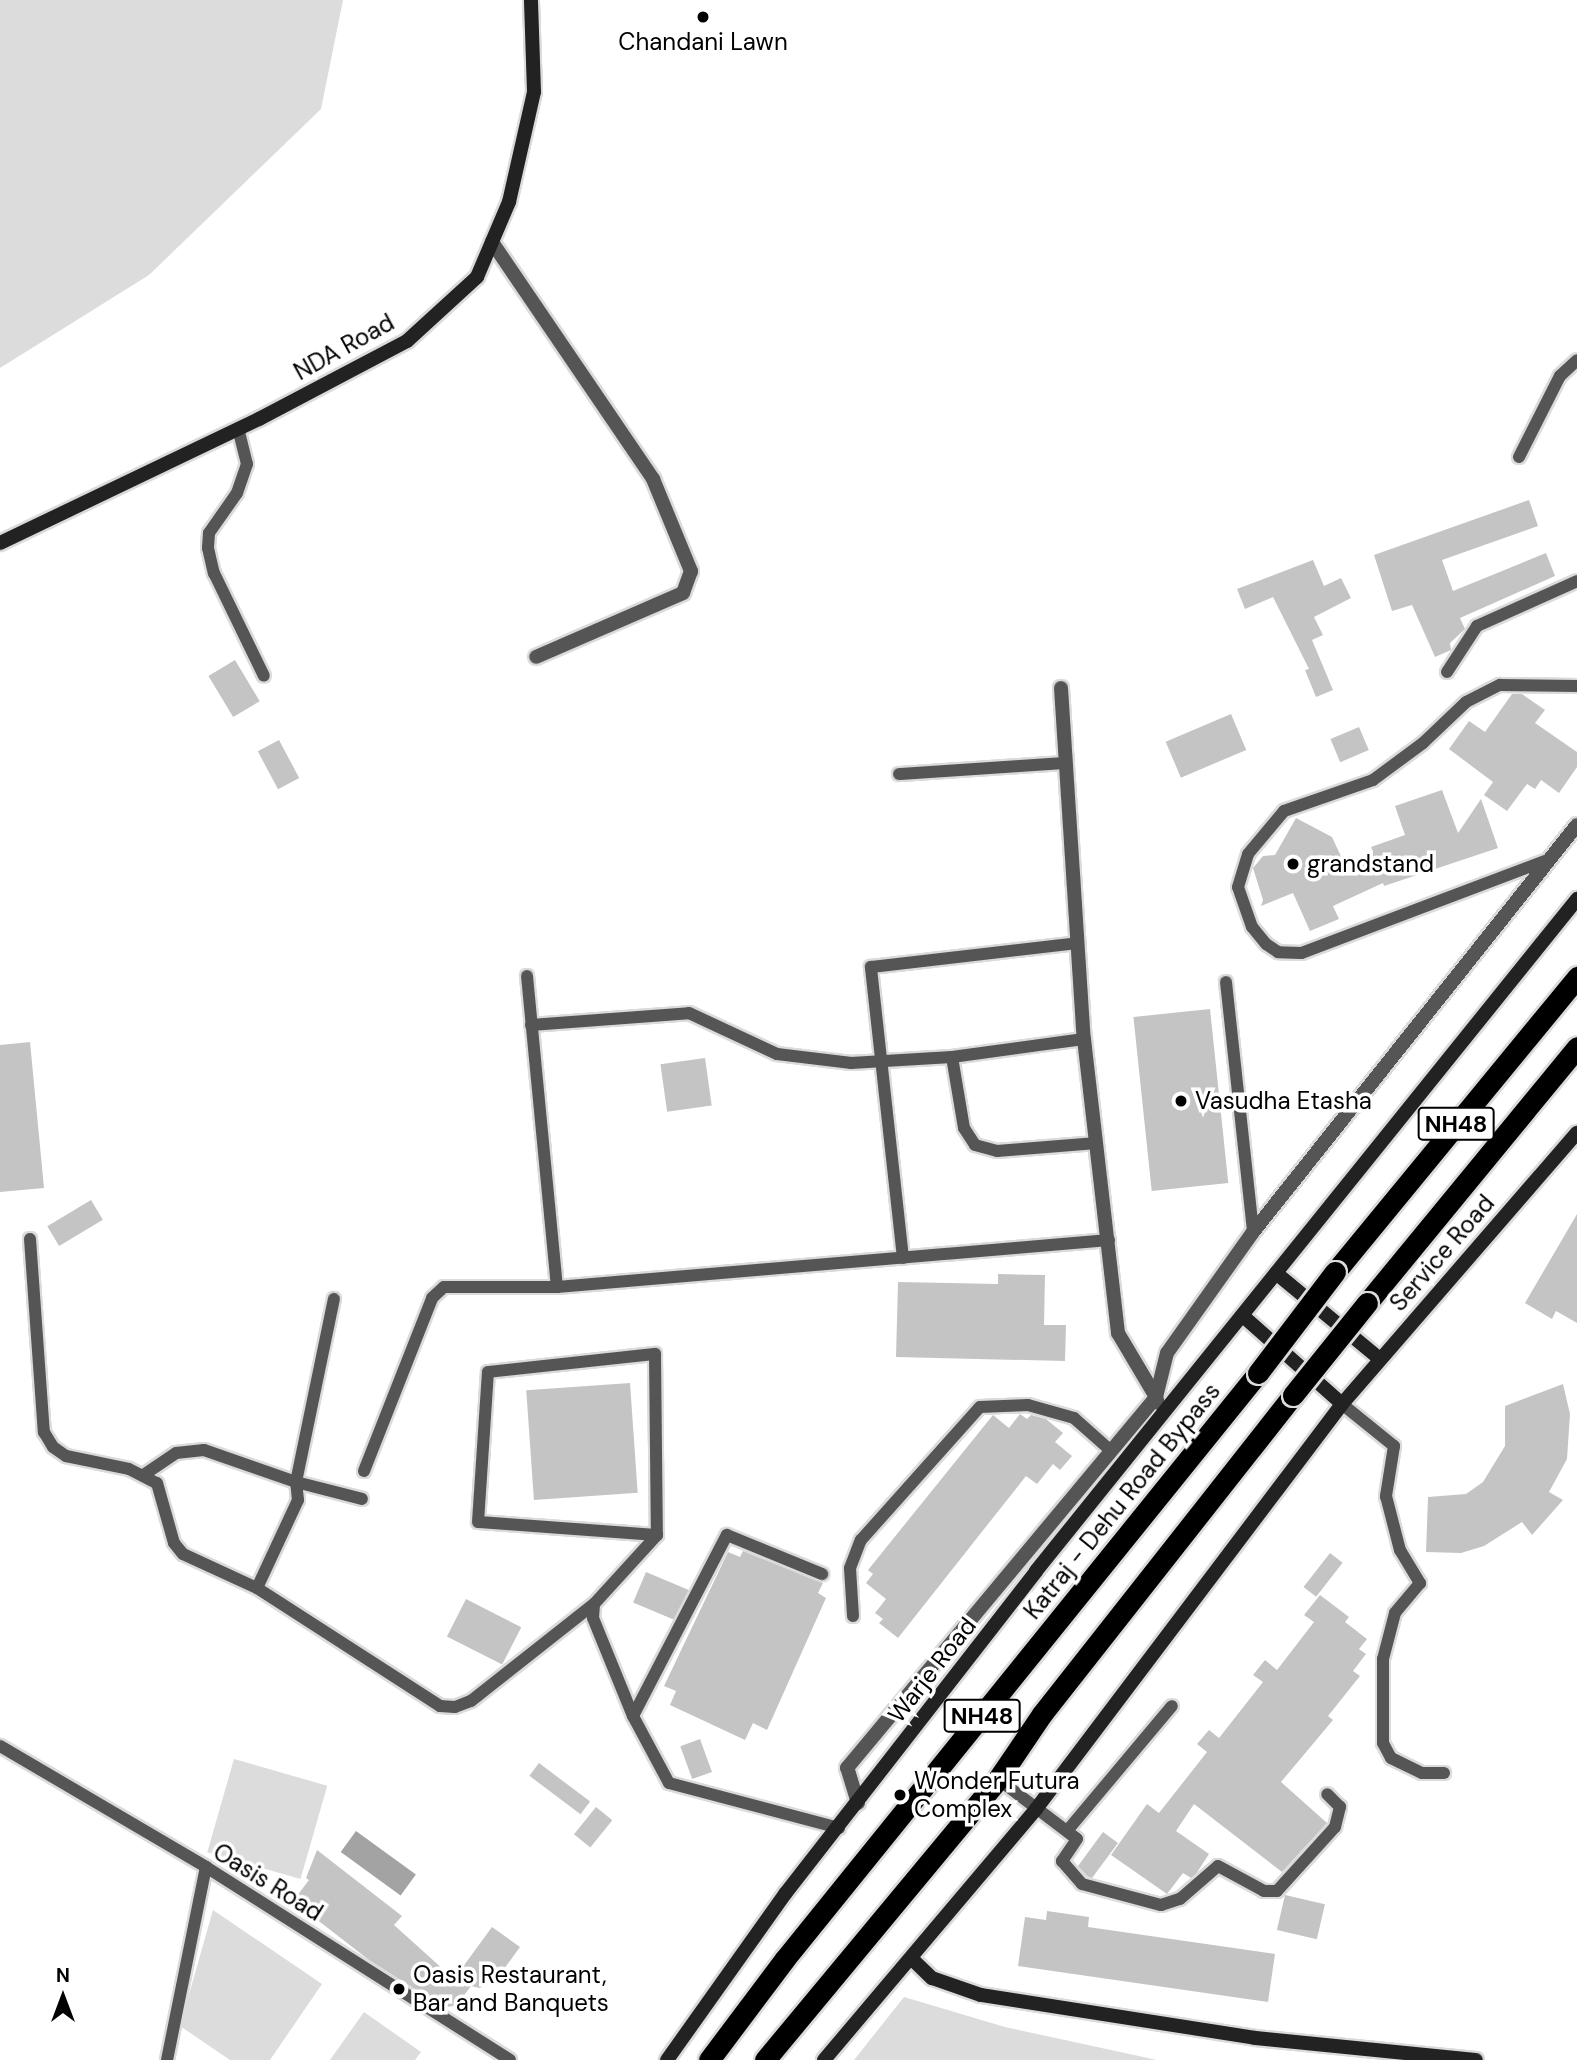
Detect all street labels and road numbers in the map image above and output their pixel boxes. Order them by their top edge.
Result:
street label: NDA Road [289,308,399,386]
road number: NH48 [1418,1105,1494,1144]
street label: Service Road [1384,1189,1500,1317]
street label: Katraj - Dehu Road Bypass [1018,1377,1226,1625]
street label: Warje Road [882,1612,982,1728]
road number: NH48 [944,1696,1020,1736]
street label: Oasis Road [208,1837,328,1927]

